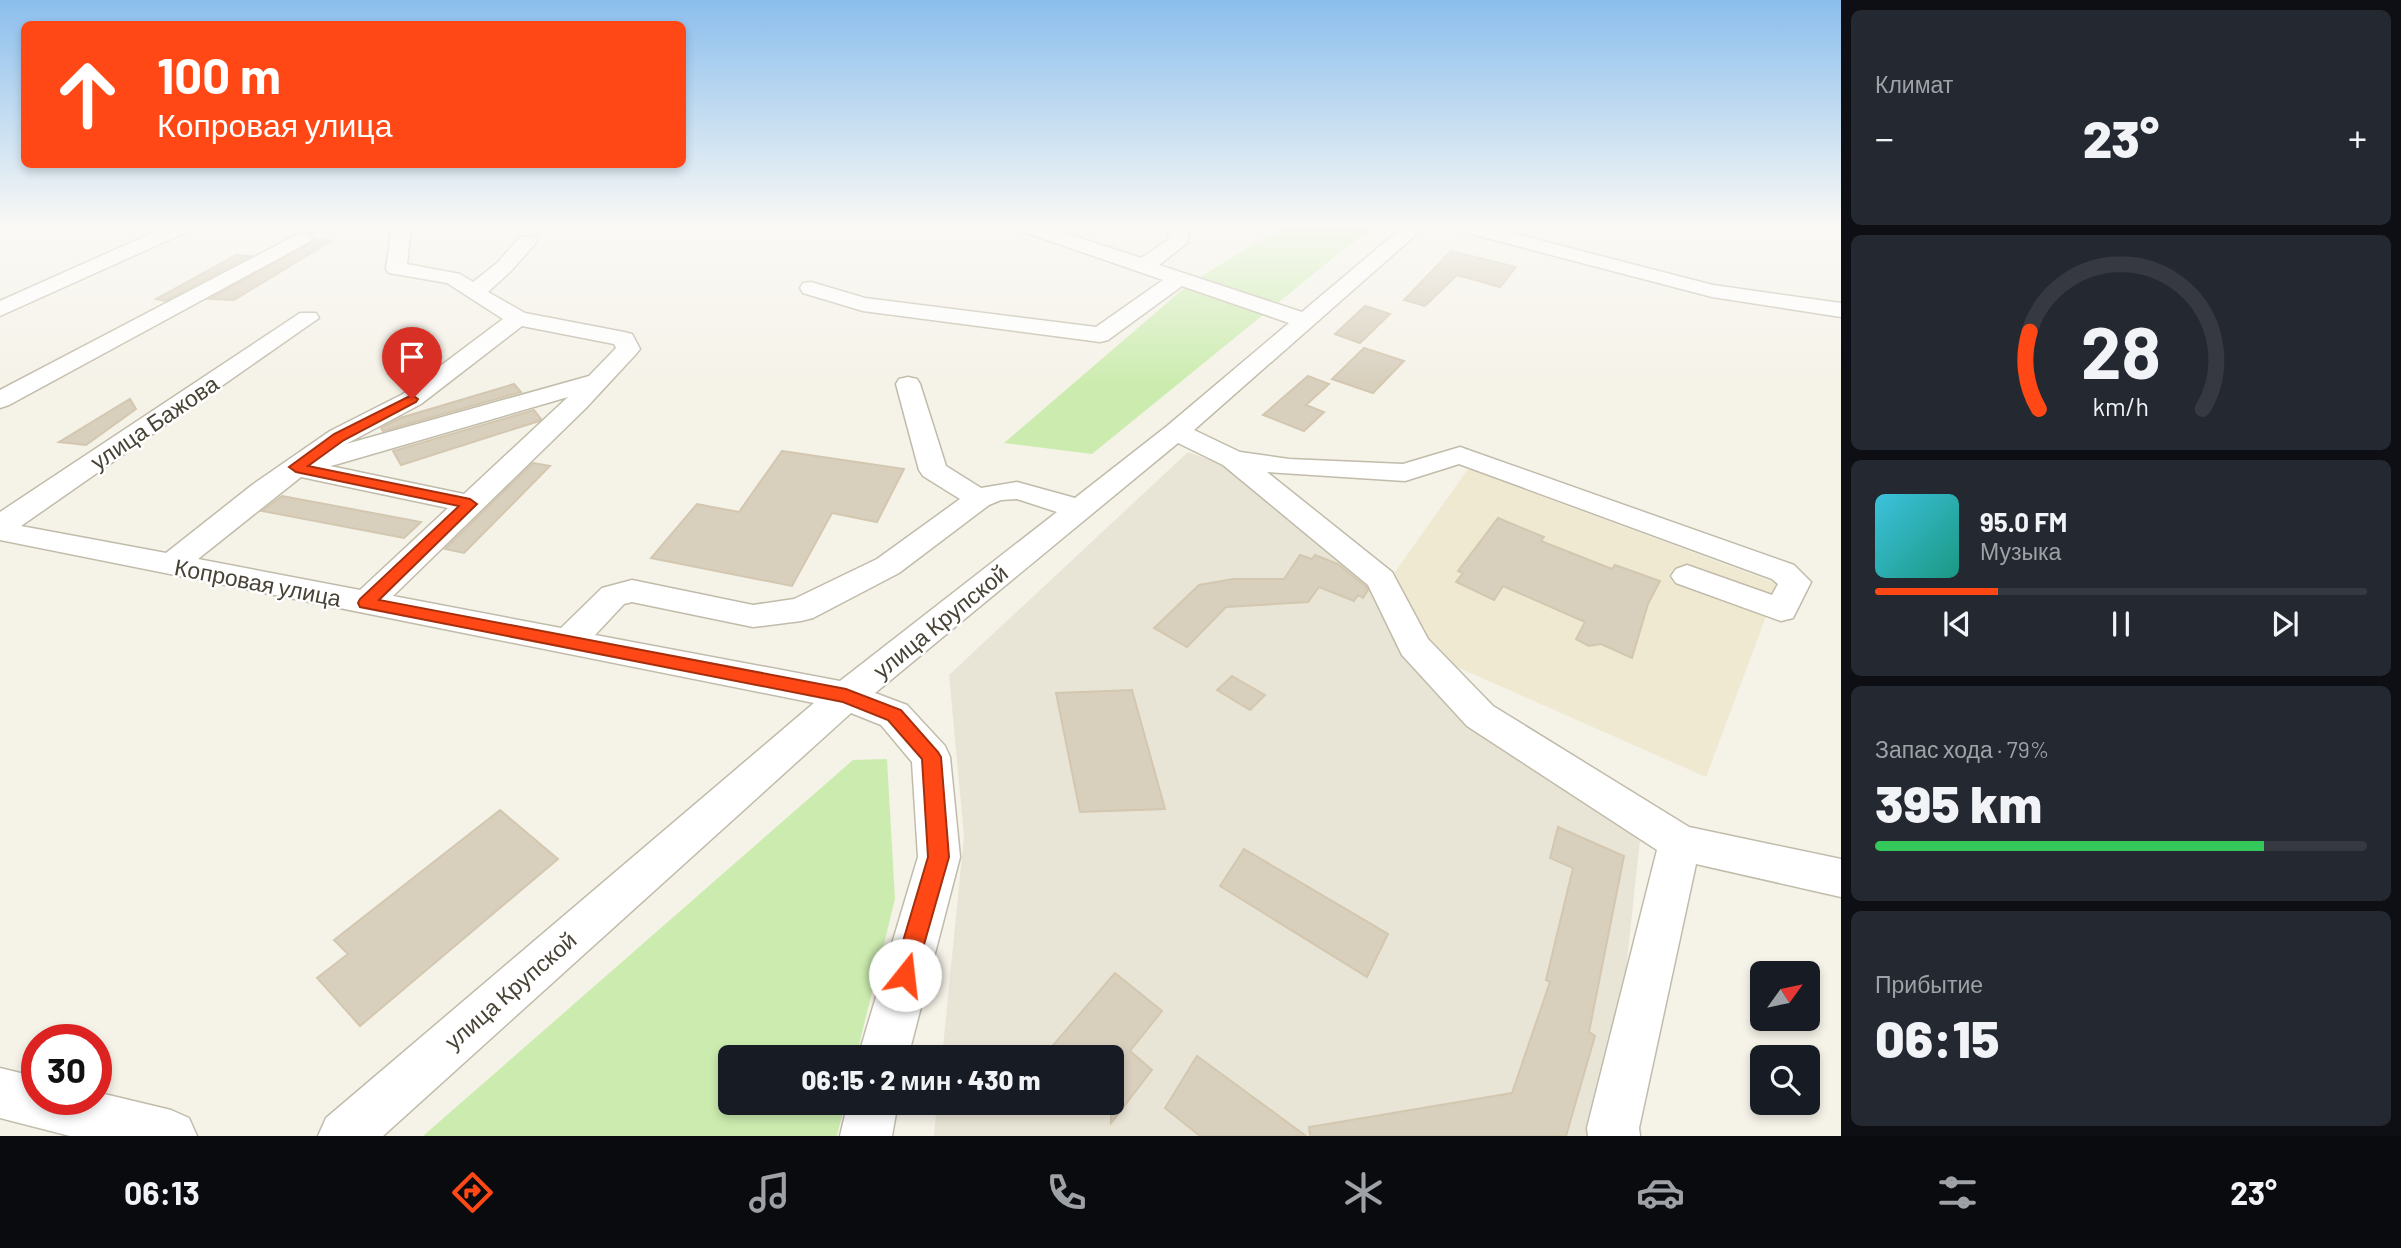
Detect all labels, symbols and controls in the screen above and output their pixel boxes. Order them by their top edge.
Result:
text: 100 m [157,45,281,104]
icon: ahead [42,49,133,140]
text: Климат [1875,70,1953,98]
text: Копровая улица [157,105,393,143]
text: 23° [2083,106,2159,168]
text: − [1875,114,1894,160]
text: + [2348,114,2367,160]
text: 28 [2081,306,2161,394]
pin [382,327,442,399]
icon: arrive [393,338,431,376]
street label: улица Бажова [85,369,224,475]
text: km/h [2093,391,2149,421]
text: 95.0 FM [1980,506,2067,537]
text: Музыка [1980,537,2061,565]
street label: Копровая улица [172,552,344,612]
street label: улица Крупской [867,558,1013,684]
icon: previous [1938,605,1976,643]
icon: pause [2102,605,2140,643]
icon: next [2266,605,2304,643]
text: Запас хода · 79% [1875,735,2049,763]
text: 395 km [1875,771,2042,833]
street label: улица Крупской [438,925,582,1055]
position arrow [868,938,942,1012]
north arrow [1750,961,1820,1031]
map controls [1750,961,1820,1115]
text: Прибытие [1875,970,1983,998]
text: 06:15 [1875,1006,1999,1068]
speed limit sign: 30 [21,1024,112,1115]
button: search [1750,1045,1820,1115]
text: 06:15 · 2 мин · 430 m [802,1064,1040,1095]
icon: directions [448,1168,497,1217]
icon: music [745,1168,794,1217]
icon: phone [1042,1168,1091,1217]
icon: climate [1339,1168,1388,1217]
icon: car [1636,1168,1685,1217]
icon: filters [1933,1168,1982,1217]
text: 06:13 [124,1173,200,1211]
text: 23° [2230,1173,2277,1211]

